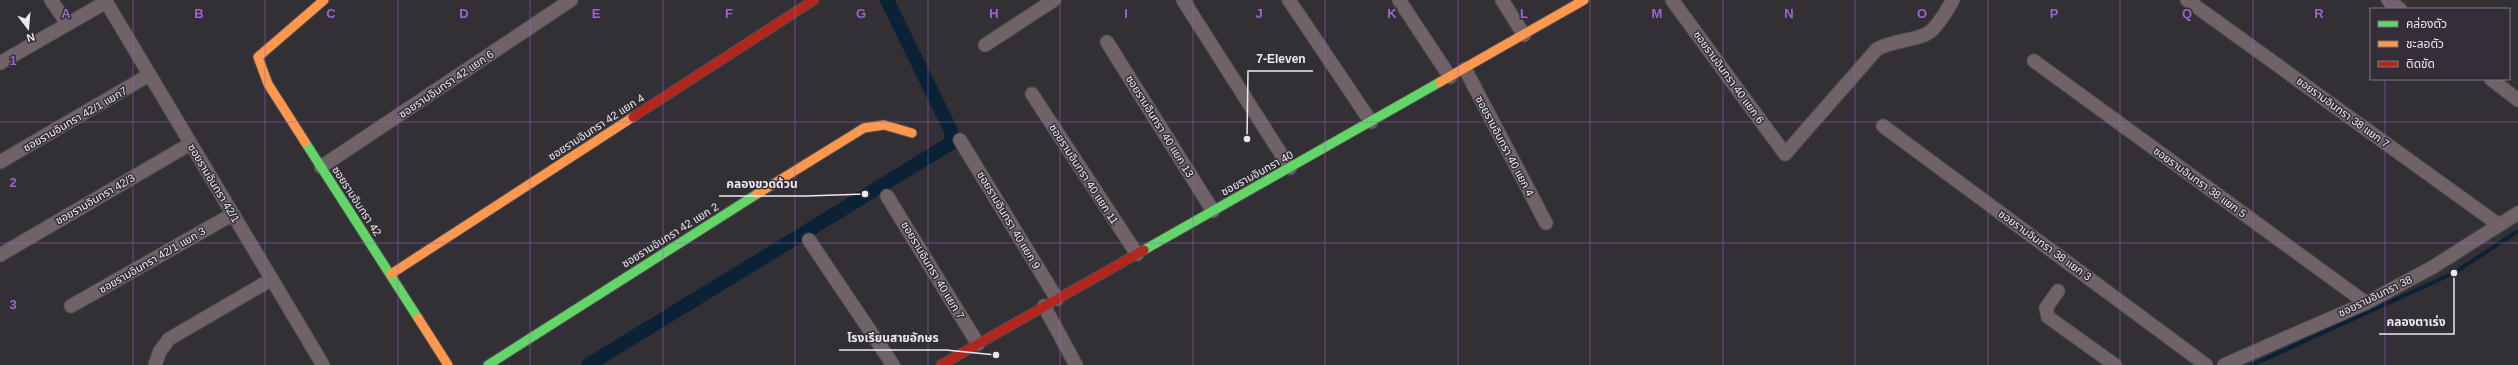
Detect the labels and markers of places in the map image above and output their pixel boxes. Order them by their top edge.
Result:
callout: 7-Eleven [1248,47,1313,71]
callout: คลองขวดด้วน [719,172,806,196]
callout: คลองตาเร่ง [2379,310,2454,334]
callout: โรงเรียนสายอักษร [839,326,946,350]

